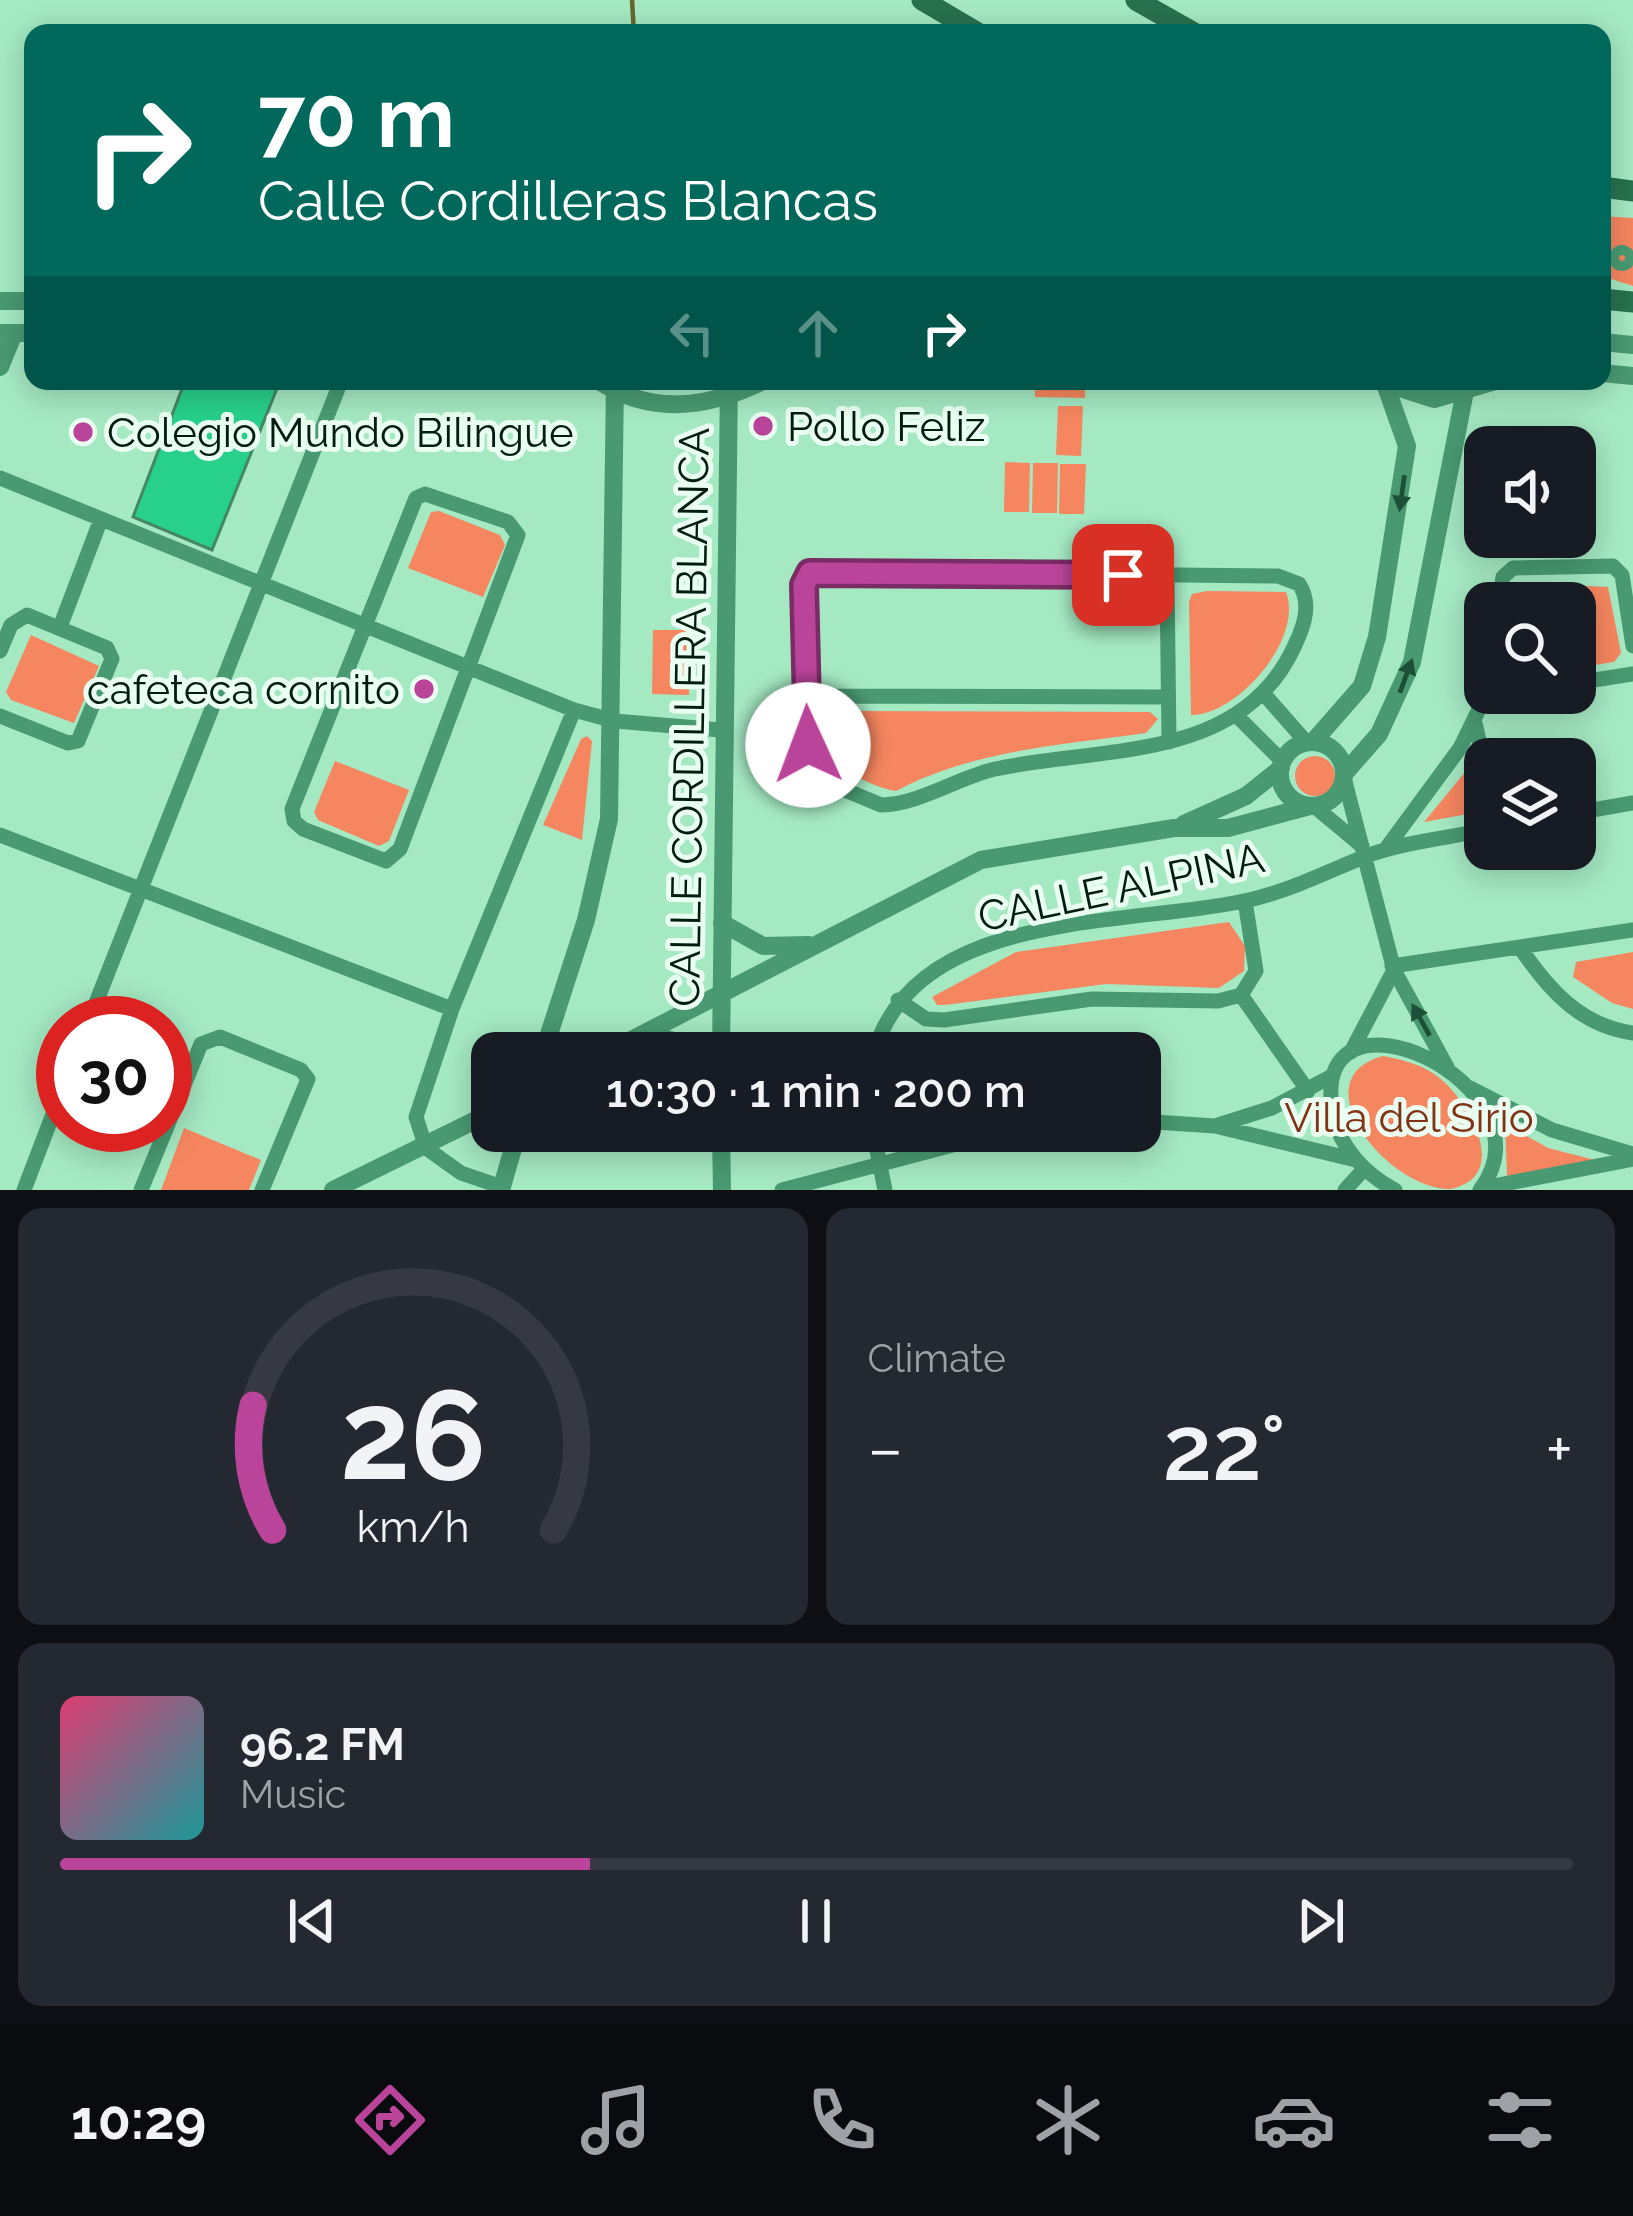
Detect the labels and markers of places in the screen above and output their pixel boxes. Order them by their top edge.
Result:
place label: Pollo Feliz [787,402,986,451]
place label: Colegio Mundo Bilingue [107,408,574,457]
marker: Pollo Feliz [750,413,776,439]
marker: Colegio Mundo Bilingue [70,419,96,445]
pin [1072,524,1174,626]
place label: cafeteca cornito [87,665,400,714]
marker: cafeteca cornito [411,676,437,702]

